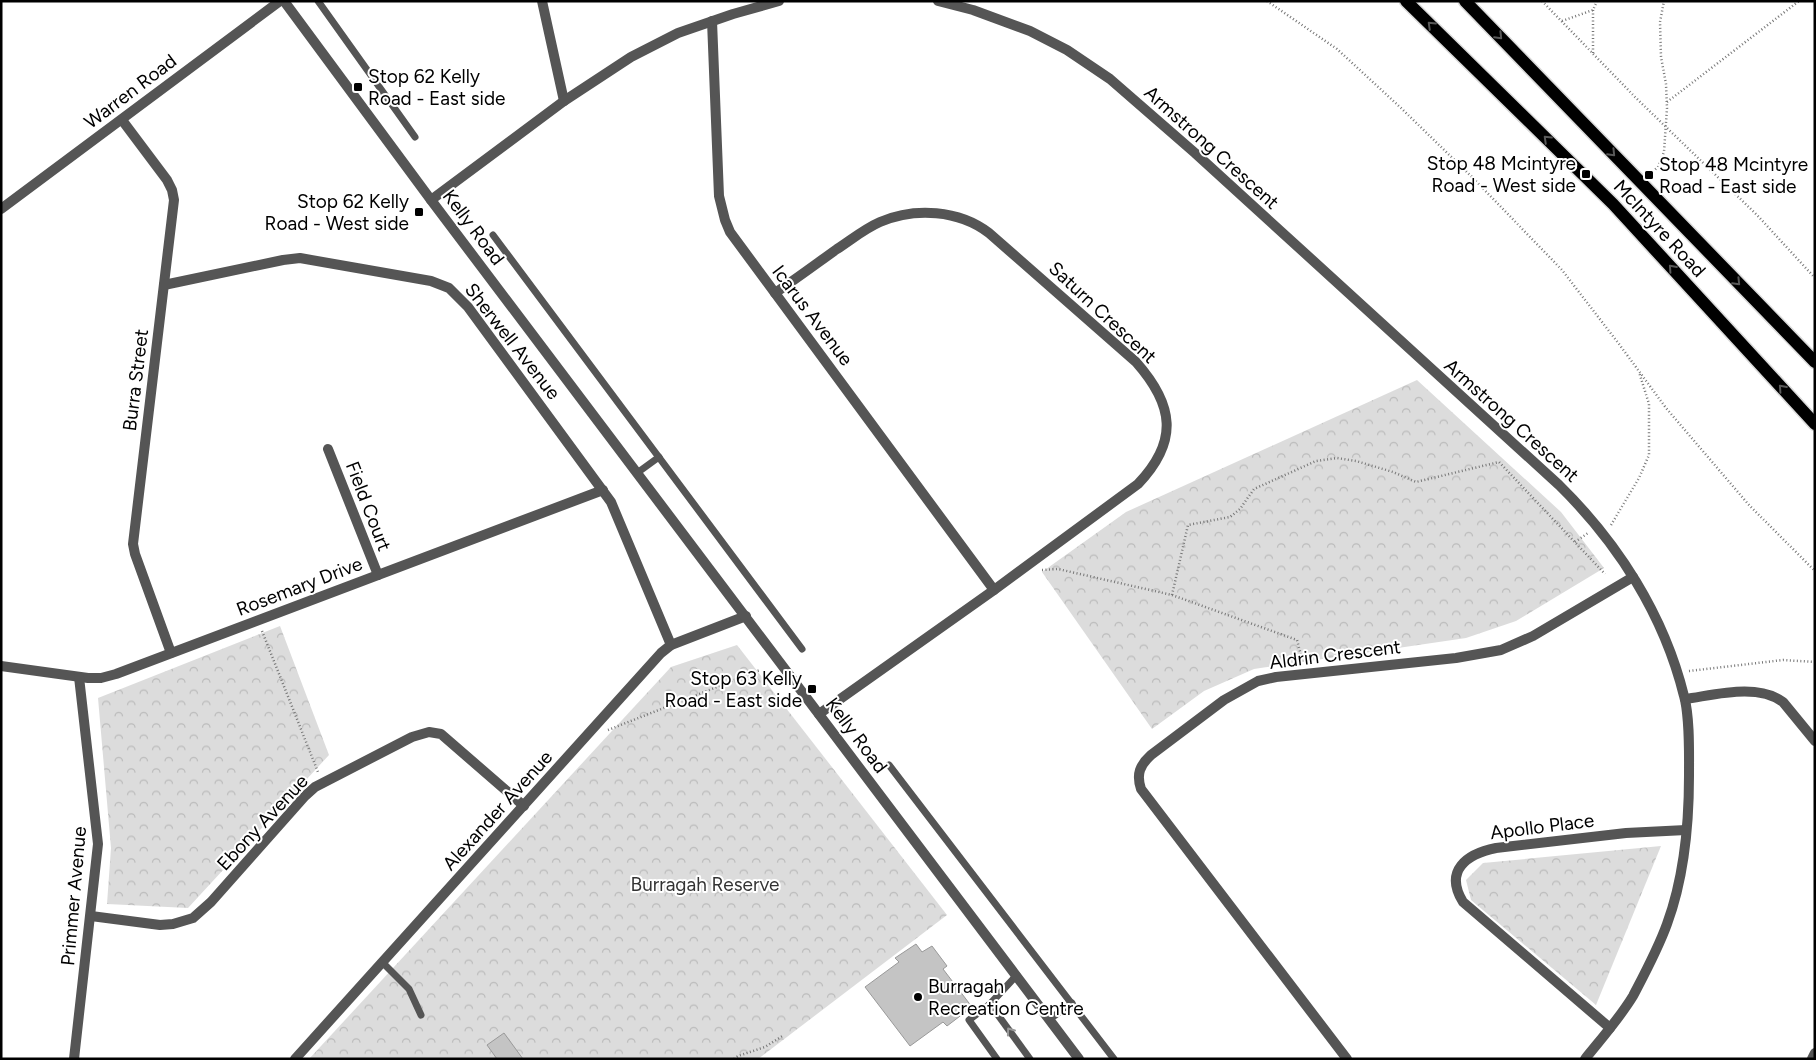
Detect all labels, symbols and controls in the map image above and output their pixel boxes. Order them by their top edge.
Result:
one-way arrow [1428,22,1437,31]
one-way arrow [1493,31,1502,40]
street label: Warren Road [80,49,181,134]
place label: Stop 62 Kelly Road - East side [368,65,505,110]
marker: Stop 62 Kelly Road - East side [352,81,364,93]
street label: Armstrong Crescent [1140,81,1284,214]
one-way arrow [1544,136,1553,145]
one-way arrow [1606,147,1615,156]
place label: Stop 48 Mcintyre Road - West side [1427,152,1576,197]
place label: Stop 48 Mcintyre Road - East side [1659,153,1808,198]
marker: Stop 48 Mcintyre Road - West side [1580,168,1592,180]
marker: Stop 48 Mcintyre Road - East side [1643,169,1655,181]
street label: McIntyre Road [1609,175,1711,282]
street label: Kelly Road [438,185,509,270]
place label: Stop 62 Kelly Road - West side [265,190,409,235]
marker: Stop 62 Kelly Road - West side [413,206,425,218]
street label: Saturn Crescent [1044,257,1161,368]
street label: Icarus Avenue [767,260,858,370]
one-way arrow [1669,265,1678,274]
one-way arrow [1731,277,1740,286]
street label: Sherwell Avenue [460,279,565,404]
street label: Burra Street [118,328,153,432]
street label: Armstrong Crescent [1440,354,1584,487]
one-way arrow [1779,385,1788,394]
street label: Field Court [341,458,396,554]
street label: Rosemary Drive [233,552,365,621]
street label: Aldrin Crescent [1268,635,1402,674]
place label: Stop 63 Kelly Road - East side [665,667,802,712]
marker: Stop 63 Kelly Road - East side [806,683,818,695]
street label: Kelly Road [821,693,892,778]
street label: Alexander Avenue [437,746,557,875]
street label: Ebony Avenue [212,770,313,875]
street label: Apollo Place [1489,809,1595,844]
street label: Primmer Avenue [56,825,91,967]
park label: Burragah Reserve [631,873,779,896]
place label: Burragah Recreation Centre [928,975,1084,1020]
marker: Burragah Recreation Centre [912,991,924,1003]
one-way arrow [1007,1027,1016,1037]

